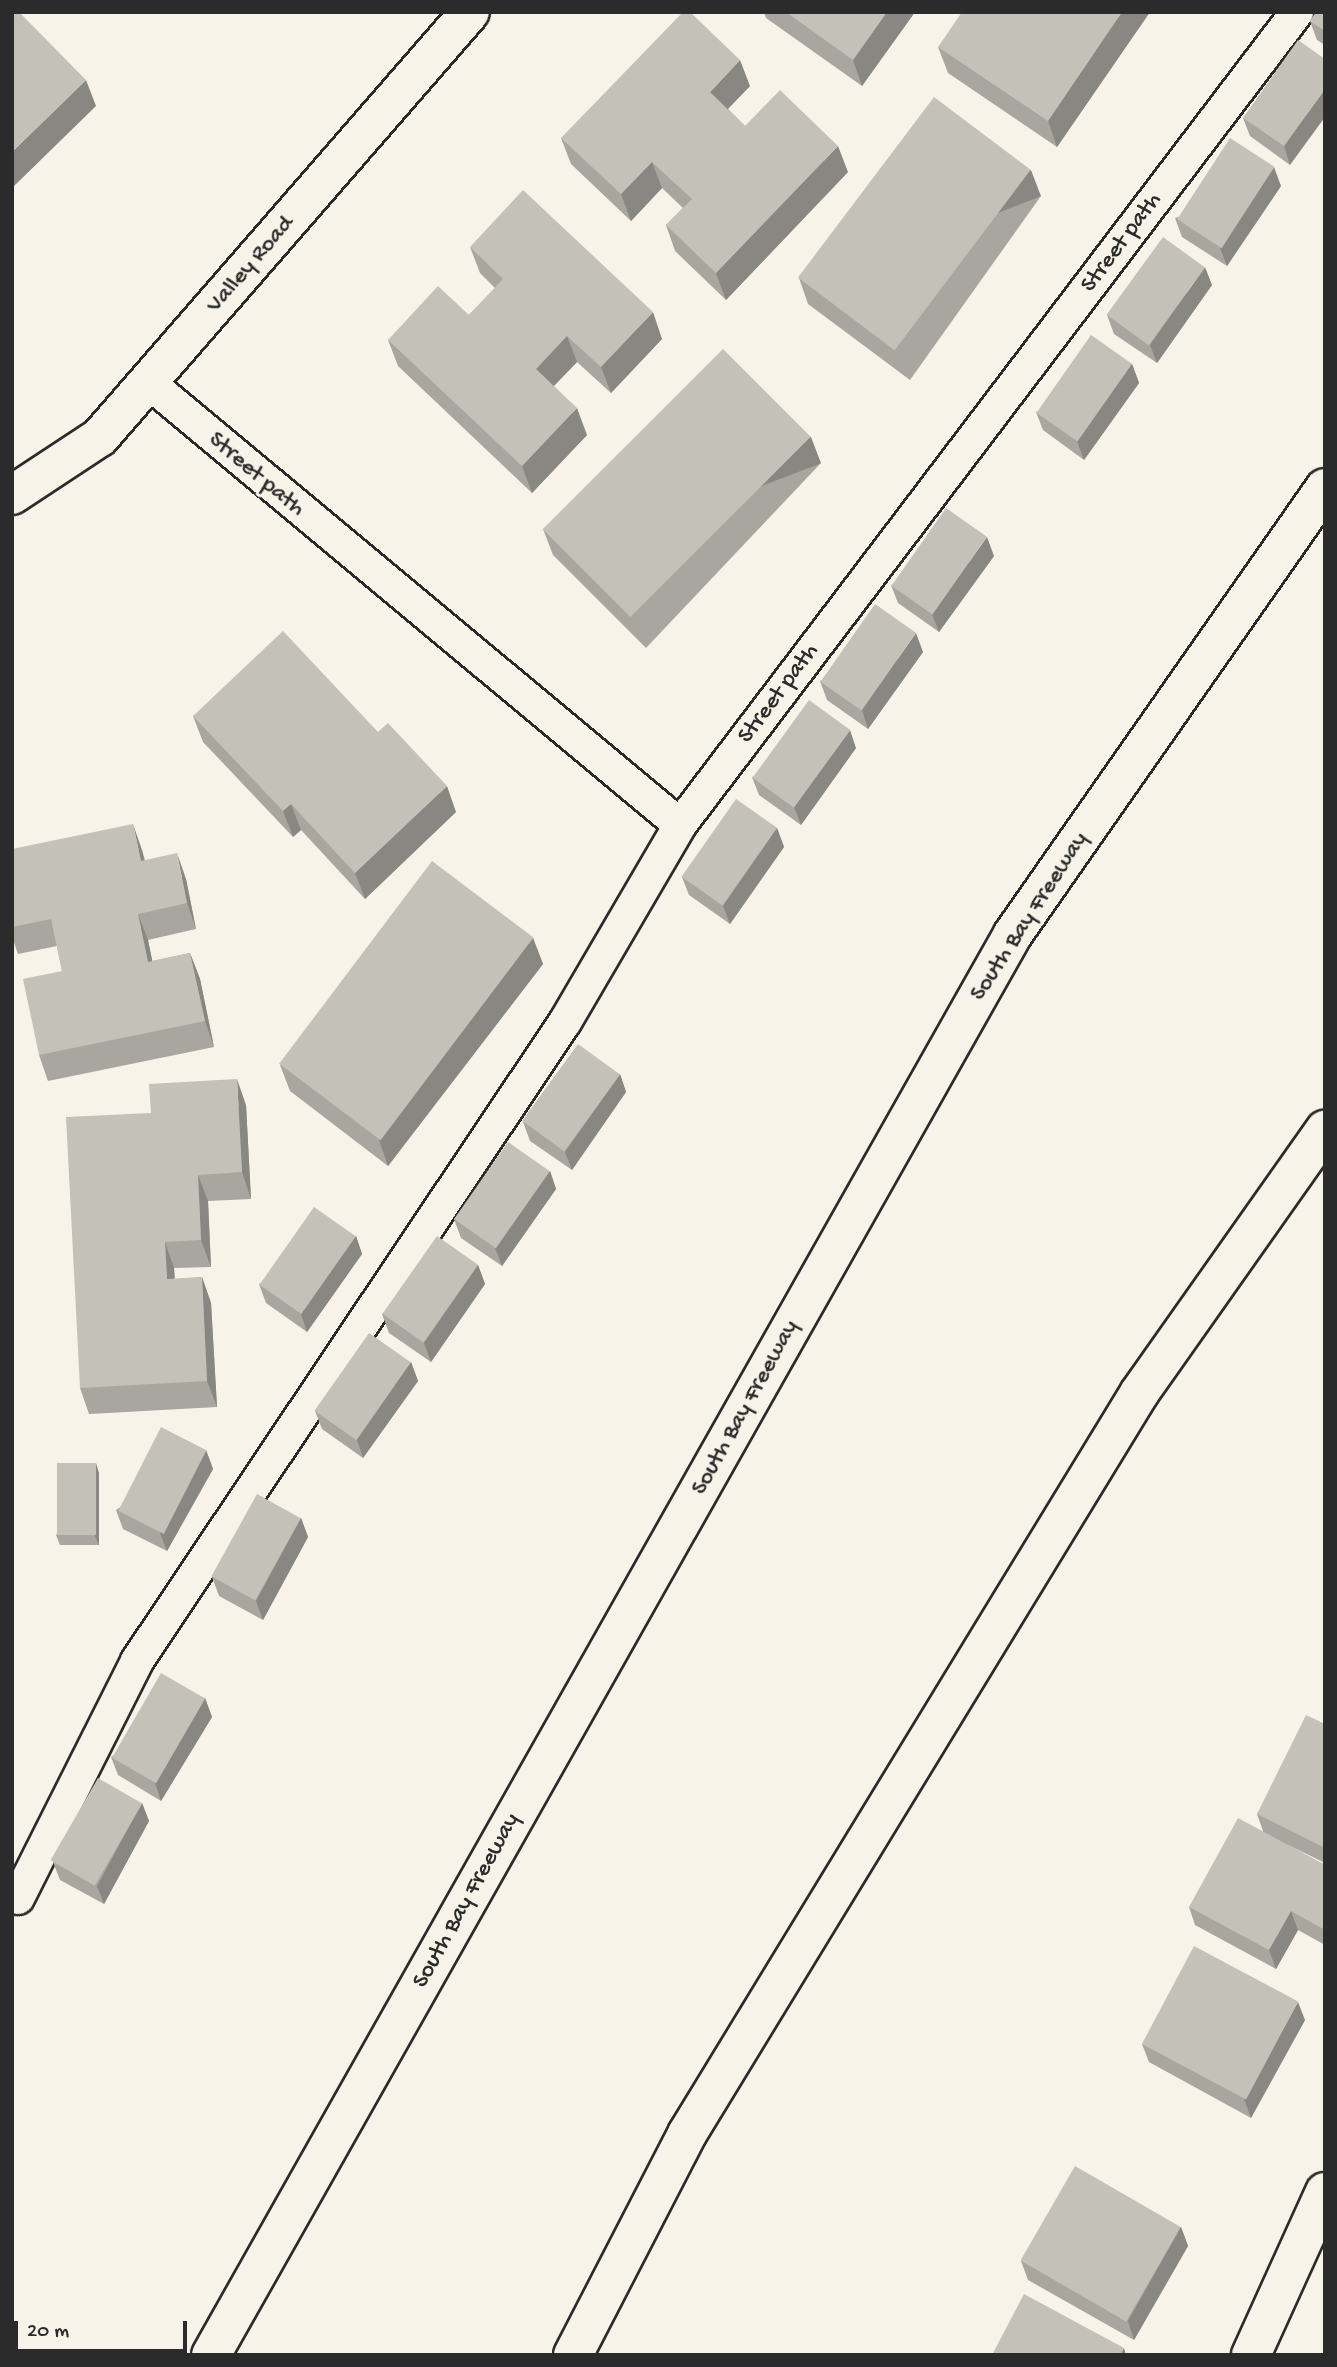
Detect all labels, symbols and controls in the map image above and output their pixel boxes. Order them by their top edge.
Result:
street label: Street path [1075,187,1169,299]
street label: Valley Road [201,210,301,320]
street label: Street path [202,426,310,524]
street label: Street path [732,638,826,750]
street label: South Bay Freeway [965,827,1095,1007]
street label: South Bay Freeway [686,1315,806,1501]
street label: South Bay Freeway [407,1808,527,1994]
scale bar [18,2308,191,2352]
text: 20 m [27,2320,69,2345]

